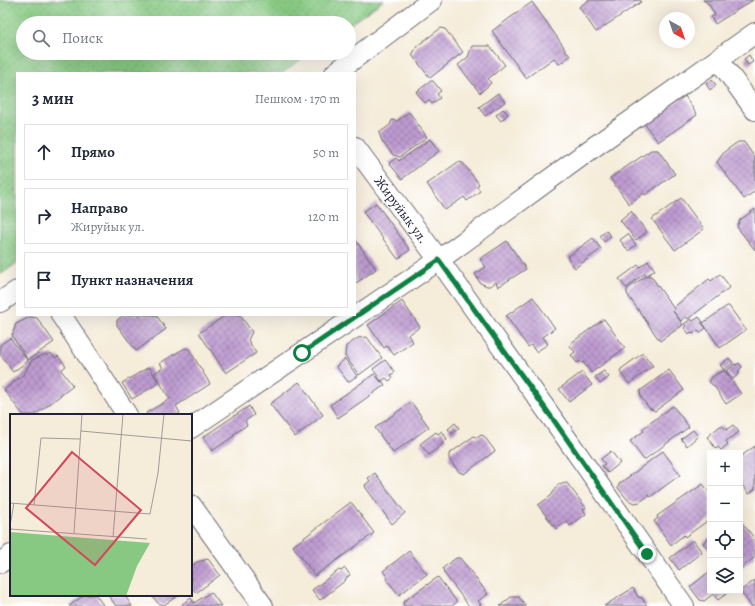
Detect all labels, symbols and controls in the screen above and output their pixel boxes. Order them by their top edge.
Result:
north arrow [659,12,695,48]
search box [16,16,356,60]
icon: search [30,27,52,49]
text: Поиск [62,28,103,48]
text: 3 мин [32,87,74,110]
text: Пешком · 170 m [255,90,340,107]
icon: ahead [33,141,55,163]
text: Прямо [71,142,115,162]
text: 50 m [313,144,339,161]
street label: Жируйык ул. [370,172,433,247]
text: Направо [71,198,128,218]
icon: right [33,205,55,227]
text: 120 m [308,208,339,225]
text: Жируйык ул. [71,218,145,235]
icon: arrive [33,269,55,291]
text: Пункт назначения [71,270,193,290]
route start [293,344,311,362]
inset map [10,414,192,596]
map controls [707,450,743,594]
button: + [707,450,743,486]
button: − [707,486,743,522]
button: locate [707,522,743,558]
route end [638,545,656,563]
button: layers [707,558,743,594]

